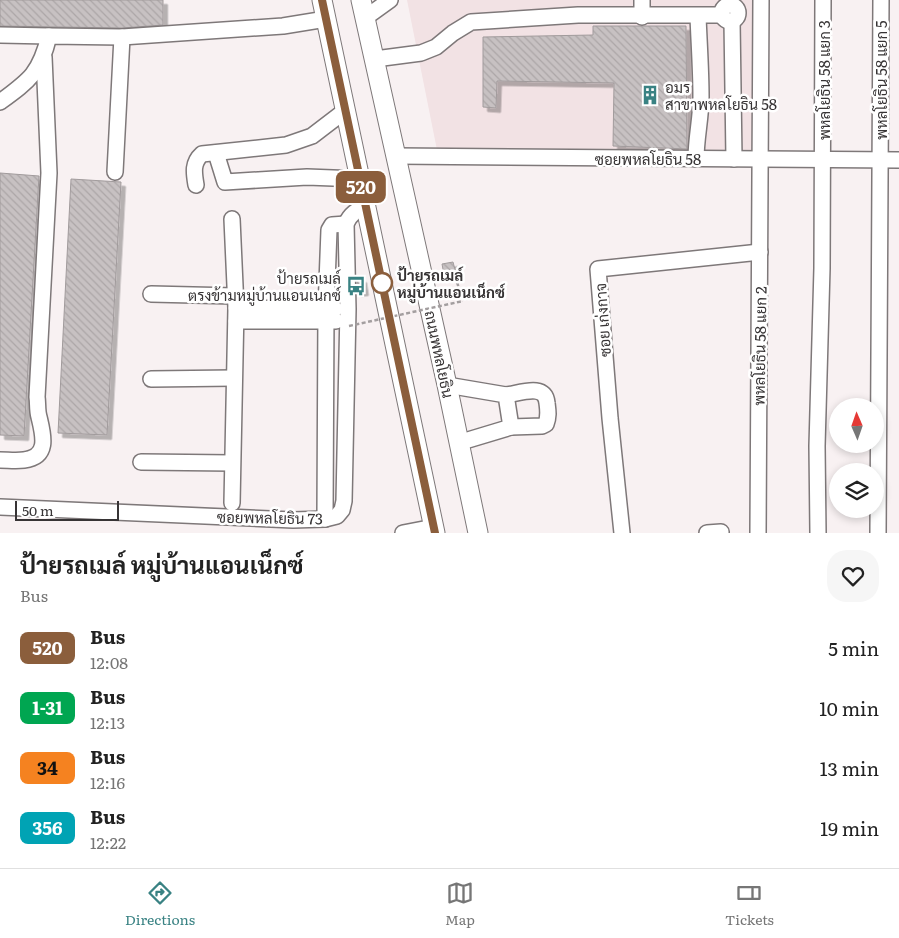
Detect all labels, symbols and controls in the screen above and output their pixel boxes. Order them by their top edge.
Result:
street label: พหลโยธิน 58 แยก 3 [812,20,835,140]
street label: พหลโยธิน 58 แยก 5 [869,20,892,140]
place label: อมร สาขาพหลโยธิน 58 [665,75,777,115]
building icon: อมร สาขาพหลโยธิน 58 [639,84,661,106]
street label: ซอยพหลโยธิน 58 [595,147,701,170]
line badge: 520 [332,171,390,203]
text: 520 [346,173,376,200]
place label: ป้ายรถเมล์ หมู่บ้านแอนเน็กซ์ [397,263,506,304]
place label: ป้ายรถเมล์ ตรงข้ามหมู่บ้านแอนเนกซ์ [188,266,341,306]
marker: ป้ายรถเมล์ หมู่บ้านแอนเน็กซ์ [371,272,393,294]
bus stop icon: ป้ายรถเมล์ ตรงข้ามหมู่บ้านแอนเนกซ์ [345,275,367,297]
street label: ซอย เก่งกาจ [588,282,616,358]
street label: พหลโยธิน 58 แยก 2 [746,286,772,406]
street label: ถนนพหลโยธิน [420,308,460,400]
north arrow [829,398,884,452]
map controls [829,398,884,518]
button: layers [829,463,884,518]
scale bar [15,498,119,521]
text: 50 m [22,500,54,520]
street label: ซอยพหลโยธิน 73 [217,505,323,529]
text: ป้ายรถเมล์ หมู่บ้านแอนเน็กซ์ [20,546,303,581]
button: heart [827,550,879,602]
text: Bus [20,583,48,607]
text: Bus [90,622,125,650]
text: 520 [32,634,63,661]
text: 5 min [828,634,879,662]
text: 12:08 [90,650,128,674]
text: Bus [90,682,125,710]
text: 1-31 [32,694,63,721]
text: 10 min [819,694,879,722]
text: 12:13 [90,710,125,734]
text: Bus [90,742,125,770]
text: 34 [37,754,58,781]
text: 13 min [820,754,879,782]
text: 12:16 [90,770,125,794]
text: Bus [90,802,125,830]
text: 356 [32,814,63,841]
text: 19 min [820,814,879,842]
text: 12:22 [90,830,126,854]
tab: Directions [125,879,195,929]
tab: Map [445,879,475,929]
tab: Tickets [725,879,774,929]

